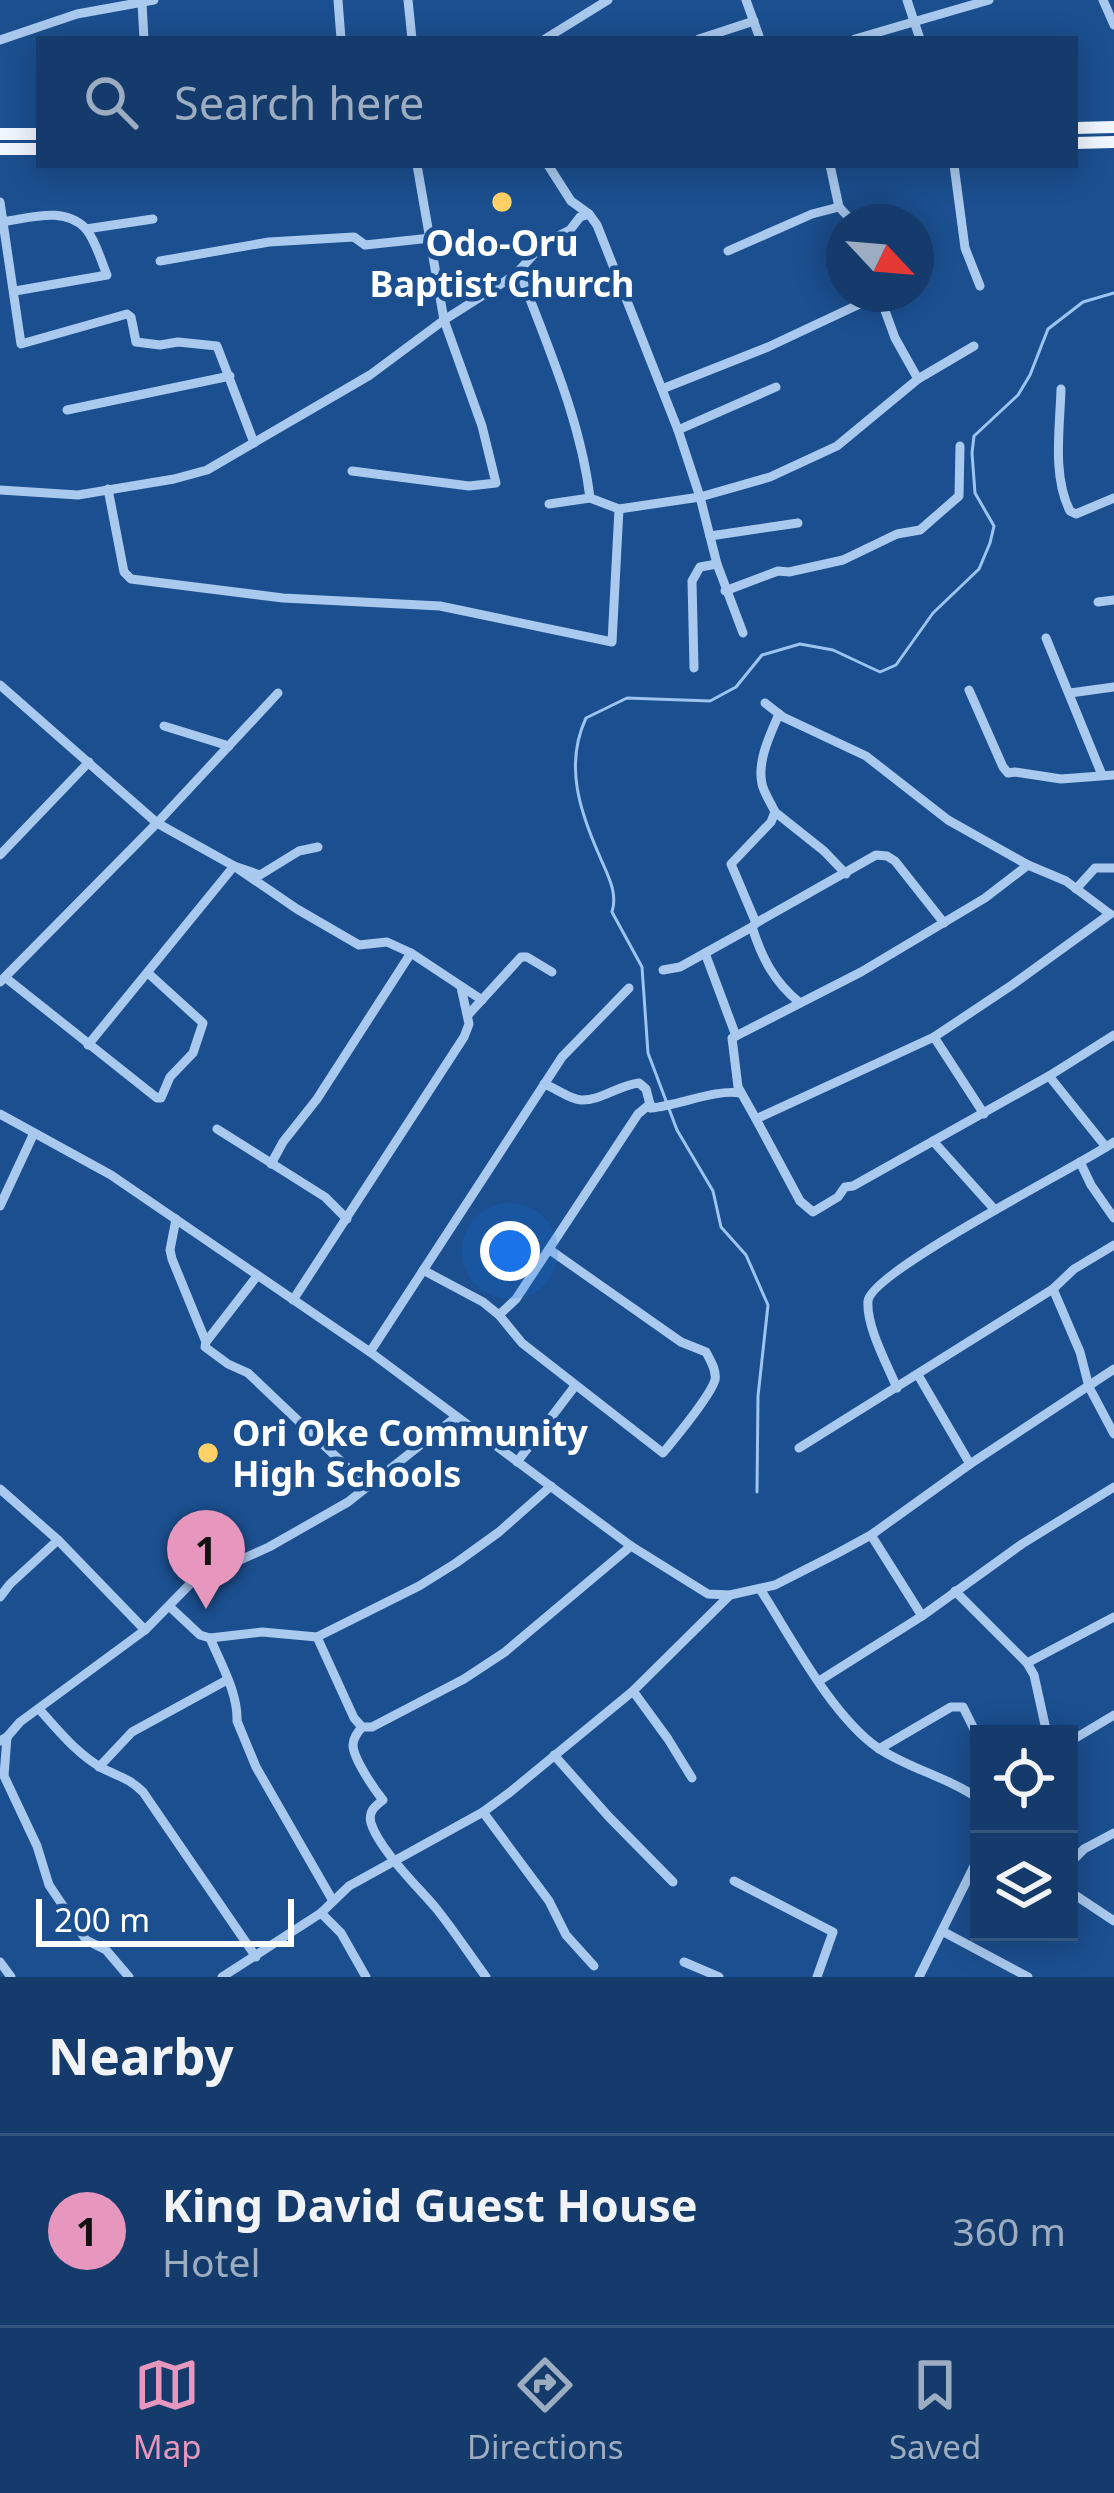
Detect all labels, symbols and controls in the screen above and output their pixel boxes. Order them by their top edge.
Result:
search box [36,36,1078,168]
icon: search [78,69,144,135]
text: Search here [174,72,424,133]
marker: Odo-Oru Baptist Church [489,189,515,215]
north arrow [826,204,934,312]
place label: Odo-Oru Baptist Church [370,218,634,308]
your location [480,1221,540,1281]
place label: Ori Oke Community High Schools [232,1408,588,1498]
marker: Ori Oke Community High Schools [195,1440,221,1466]
pin: 1 [167,1510,245,1609]
map controls [970,1725,1078,1941]
button: locate [970,1725,1078,1833]
button: layers [970,1833,1078,1941]
scale bar [36,1893,294,1946]
text: 200 m [54,1897,150,1942]
text: Nearby [48,2020,234,2090]
text: King David Guest House [162,2174,698,2235]
text: 1 [76,2204,98,2257]
text: 360 m [952,2204,1066,2257]
text: Hotel [162,2235,261,2288]
tab: Map [133,2352,201,2469]
tab: Directions [467,2352,624,2469]
tab: Saved [889,2352,981,2469]

